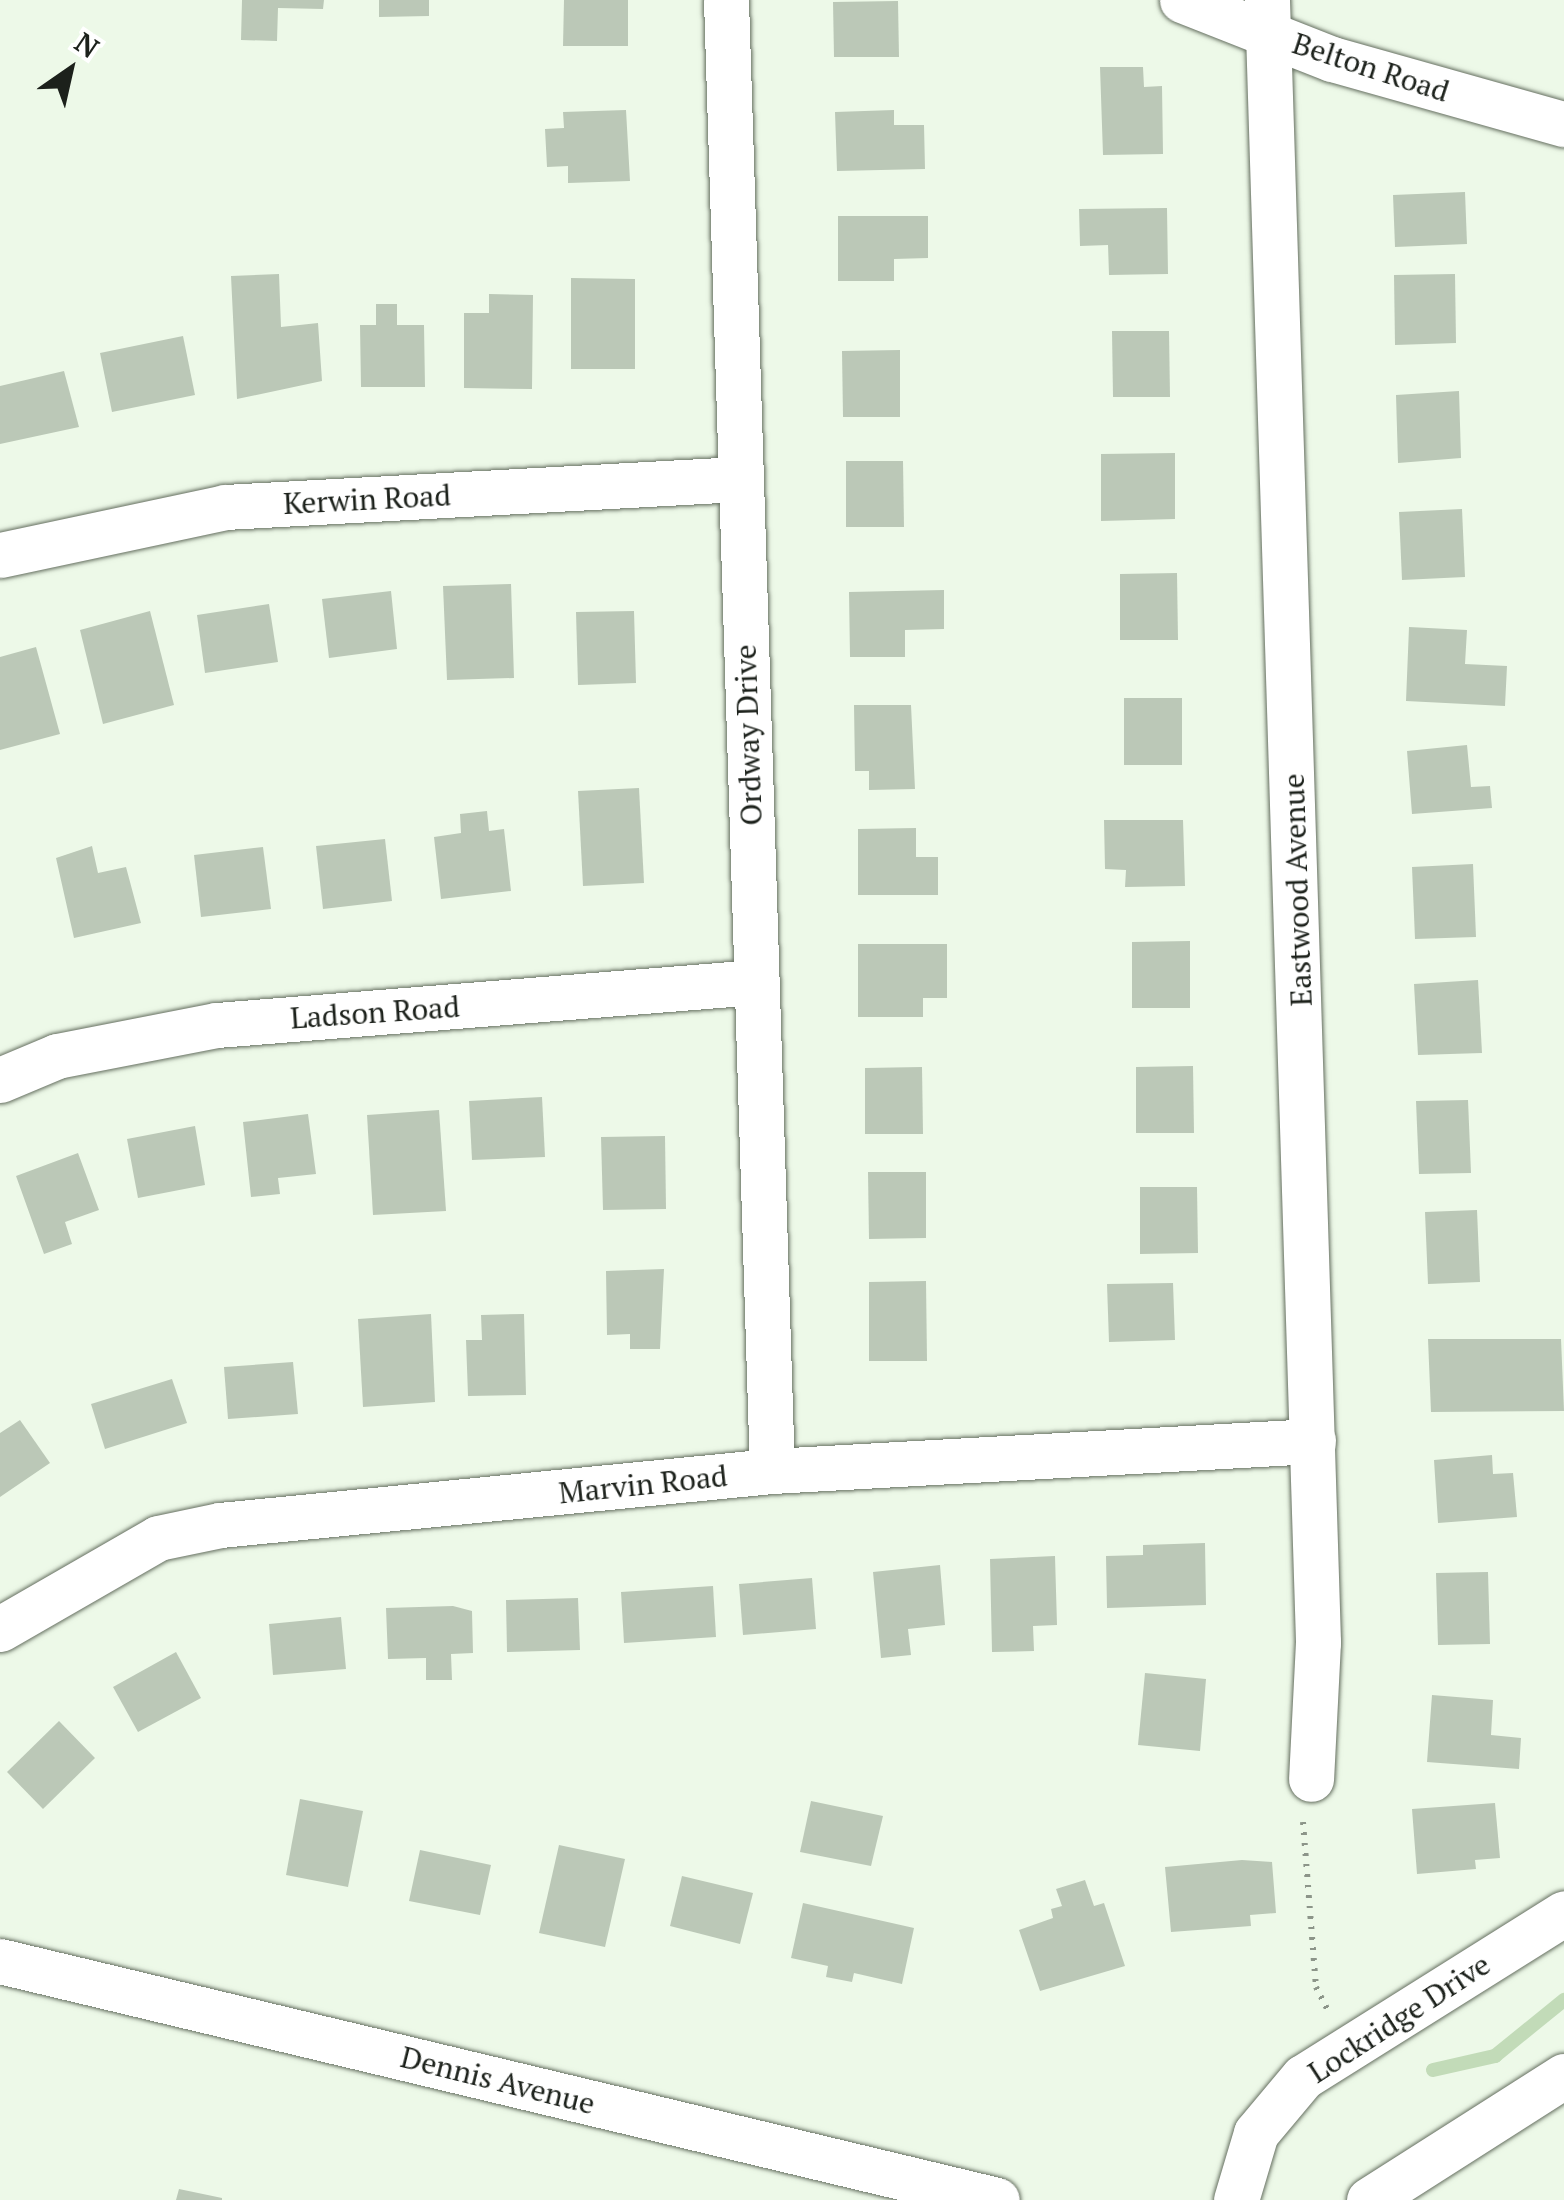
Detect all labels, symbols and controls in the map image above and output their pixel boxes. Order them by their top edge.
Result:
north arrow [20,20,120,120]
text: N [68,23,106,66]
street label: Belton Road [1288,25,1454,109]
street label: Kerwin Road [282,477,452,521]
street label: Ordway Drive [727,644,769,826]
street label: Eastwood Avenue [1275,773,1319,1007]
street label: Ladson Road [289,988,461,1036]
street label: Marvin Road [557,1457,729,1511]
street label: Lockridge Drive [1301,1946,1497,2090]
street label: Dennis Avenue [397,2038,599,2122]

